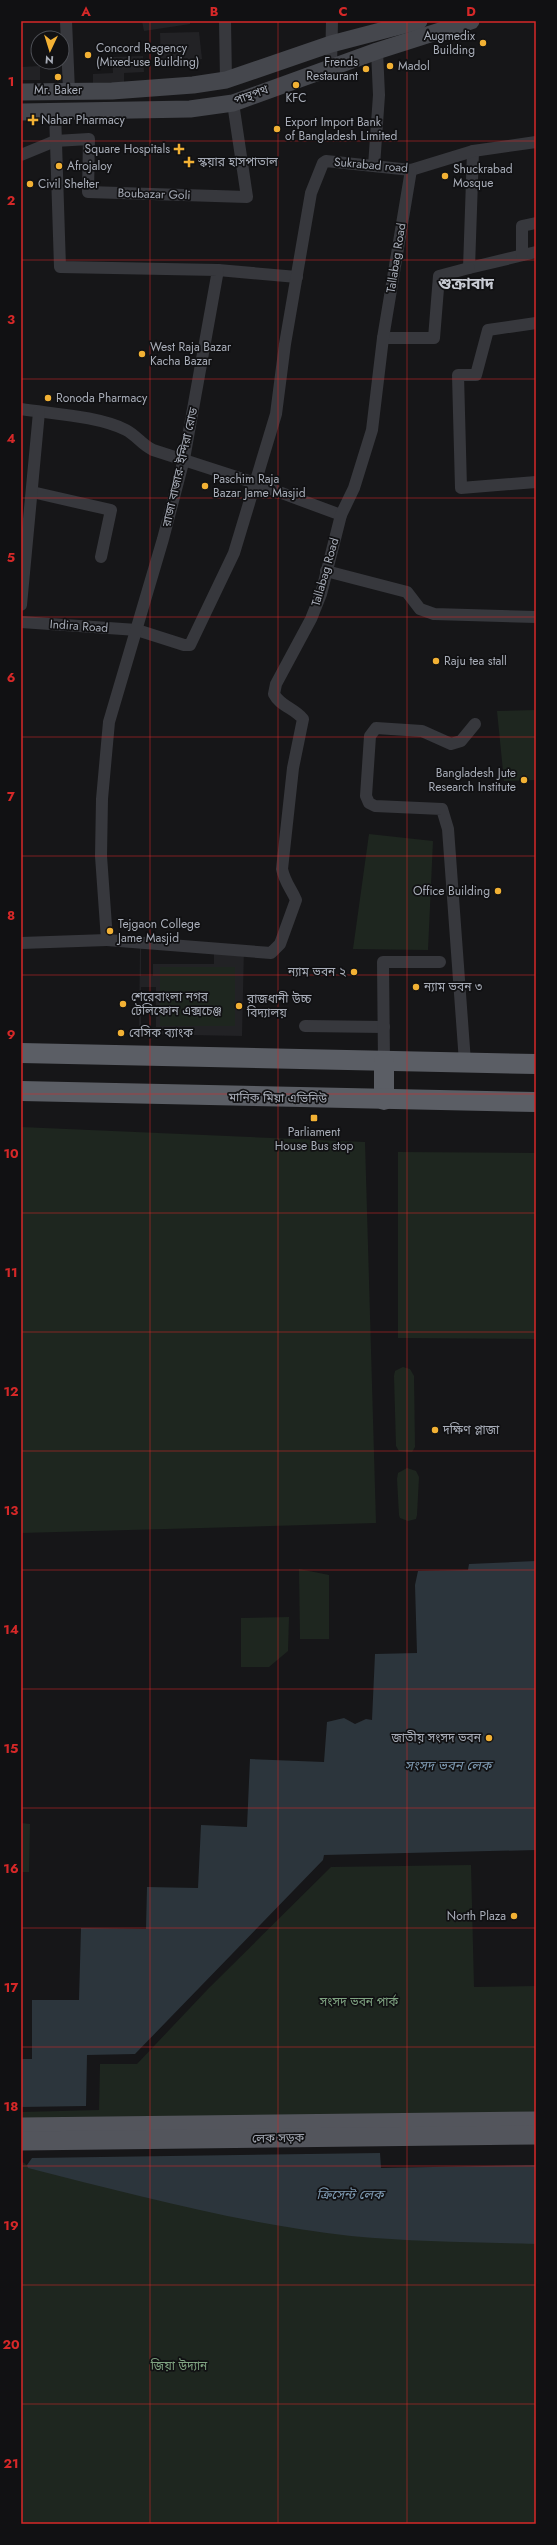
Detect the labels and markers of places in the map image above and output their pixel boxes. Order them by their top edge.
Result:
place label: Augmedix Building [424,27,476,59]
marker: Augmedix Building [478,38,488,48]
place label: Concord Regency (Mixed-use Building) [96,39,200,71]
marker: Concord Regency (Mixed-use Building) [83,50,93,60]
place label: Frends Restaurant [306,53,358,85]
place label: Madol [398,57,430,75]
marker: Madol [385,61,395,71]
marker: Frends Restaurant [361,64,371,74]
marker: Mr. Baker [53,72,63,82]
marker: KFC [291,80,301,90]
place label: Mr. Baker [34,81,83,99]
place label: KFC [285,89,307,107]
place label: Nahar Pharmacy [41,111,125,129]
place label: Export Import Bank of Bangladesh Limited [285,113,397,145]
marker: Nahar Pharmacy [28,115,38,125]
marker: Export Import Bank of Bangladesh Limited [272,124,282,134]
place label: Square Hospitals [85,140,170,158]
marker: Square Hospitals [173,143,185,155]
place label: স্কয়ার হাসপাতাল [197,153,278,171]
marker: স্কয়ার হাসপাতাল [183,156,195,168]
place label: Afrojaloy [67,157,113,175]
place label: Shuckrabad Mosque [453,160,513,192]
marker: Afrojaloy [54,161,64,171]
marker: Shuckrabad Mosque [440,171,450,181]
place label: Civil Shelter [38,175,100,193]
marker: Civil Shelter [25,179,35,189]
place label: West Raja Bazar Kacha Bazar [150,338,232,370]
marker: West Raja Bazar Kacha Bazar [137,349,147,359]
place label: Ronoda Pharmacy [56,389,148,407]
marker: Ronoda Pharmacy [43,393,53,403]
place label: Paschim Raja Bazar Jame Masjid [213,470,306,502]
marker: Paschim Raja Bazar Jame Masjid [200,481,210,491]
place label: Raju tea stall [444,652,507,670]
marker: Raju tea stall [431,656,441,666]
place label: Bangladesh Jute Research Institute [428,764,516,796]
marker: Bangladesh Jute Research Institute [519,775,529,785]
place label: Office Building [413,882,490,900]
marker: Office Building [493,886,503,896]
place label: Tejgaon College Jame Masjid [116,915,200,947]
marker: Tejgaon College Jame Masjid [105,926,115,936]
place label: ন্যাম ভবন ২ [287,963,346,981]
marker: ন্যাম ভবন ২ [349,967,359,977]
place label: ন্যাম ভবন ৩ [423,978,482,996]
marker: ন্যাম ভবন ৩ [411,982,421,992]
place label: শেরেবাংলা নগর টেলিফোন এক্সচেঞ্জ [131,988,222,1020]
place label: রাজধানী উচ্চ বিদ্যালয় [246,990,312,1022]
marker: শেরেবাংলা নগর টেলিফোন এক্সচেঞ্জ [118,999,128,1009]
marker: রাজধানী উচ্চ বিদ্যালয় [234,1001,244,1011]
place label: বেসিক ব্যাংক [129,1024,193,1042]
marker: বেসিক ব্যাংক [116,1028,126,1038]
marker: Parliament House Bus stop [309,1113,319,1123]
place label: Parliament House Bus stop [275,1123,353,1155]
place label: দক্ষিণ প্লাজা [442,1421,500,1439]
marker: দক্ষিণ প্লাজা [430,1425,440,1435]
place label: জাতীয় সংসদ ভবন [390,1729,482,1747]
marker: জাতীয় সংসদ ভবন [484,1733,494,1743]
place label: North Plaza [447,1907,506,1925]
marker: North Plaza [509,1911,519,1921]

